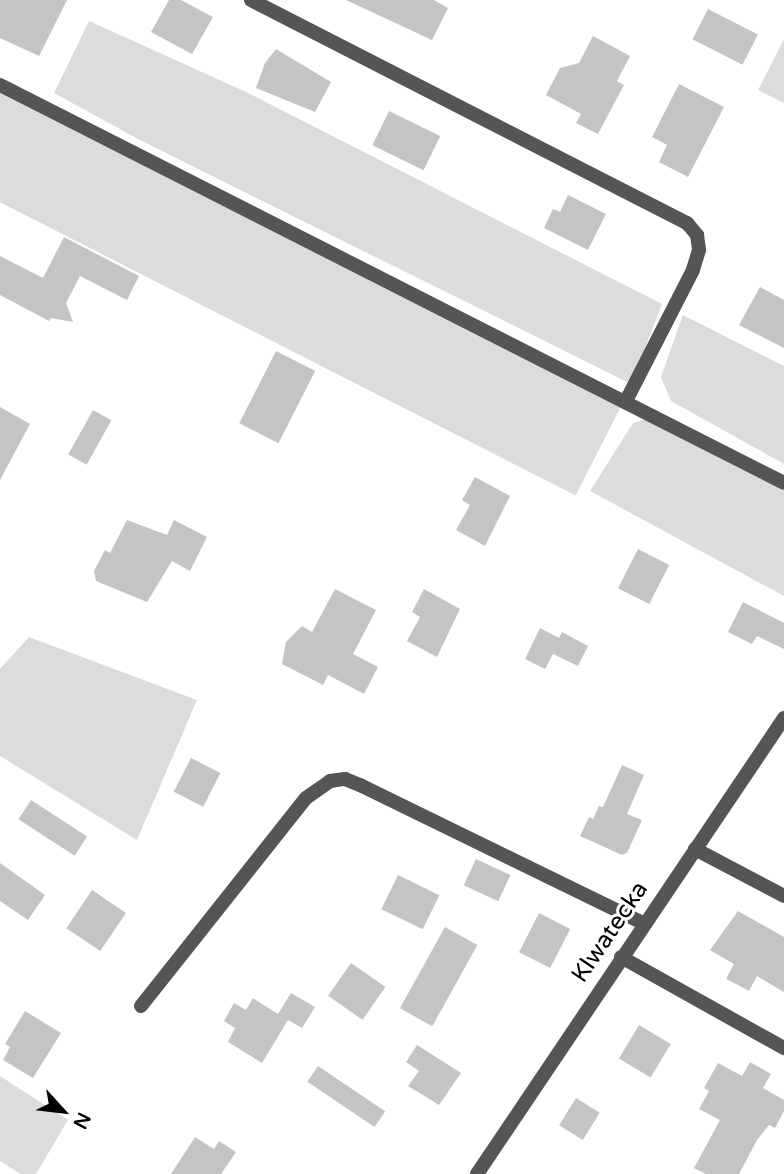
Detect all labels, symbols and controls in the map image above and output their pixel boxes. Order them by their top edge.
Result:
street label: Klwatecka [566,876,654,988]
north arrow [28,1076,98,1146]
text: N [68,1109,95,1132]

